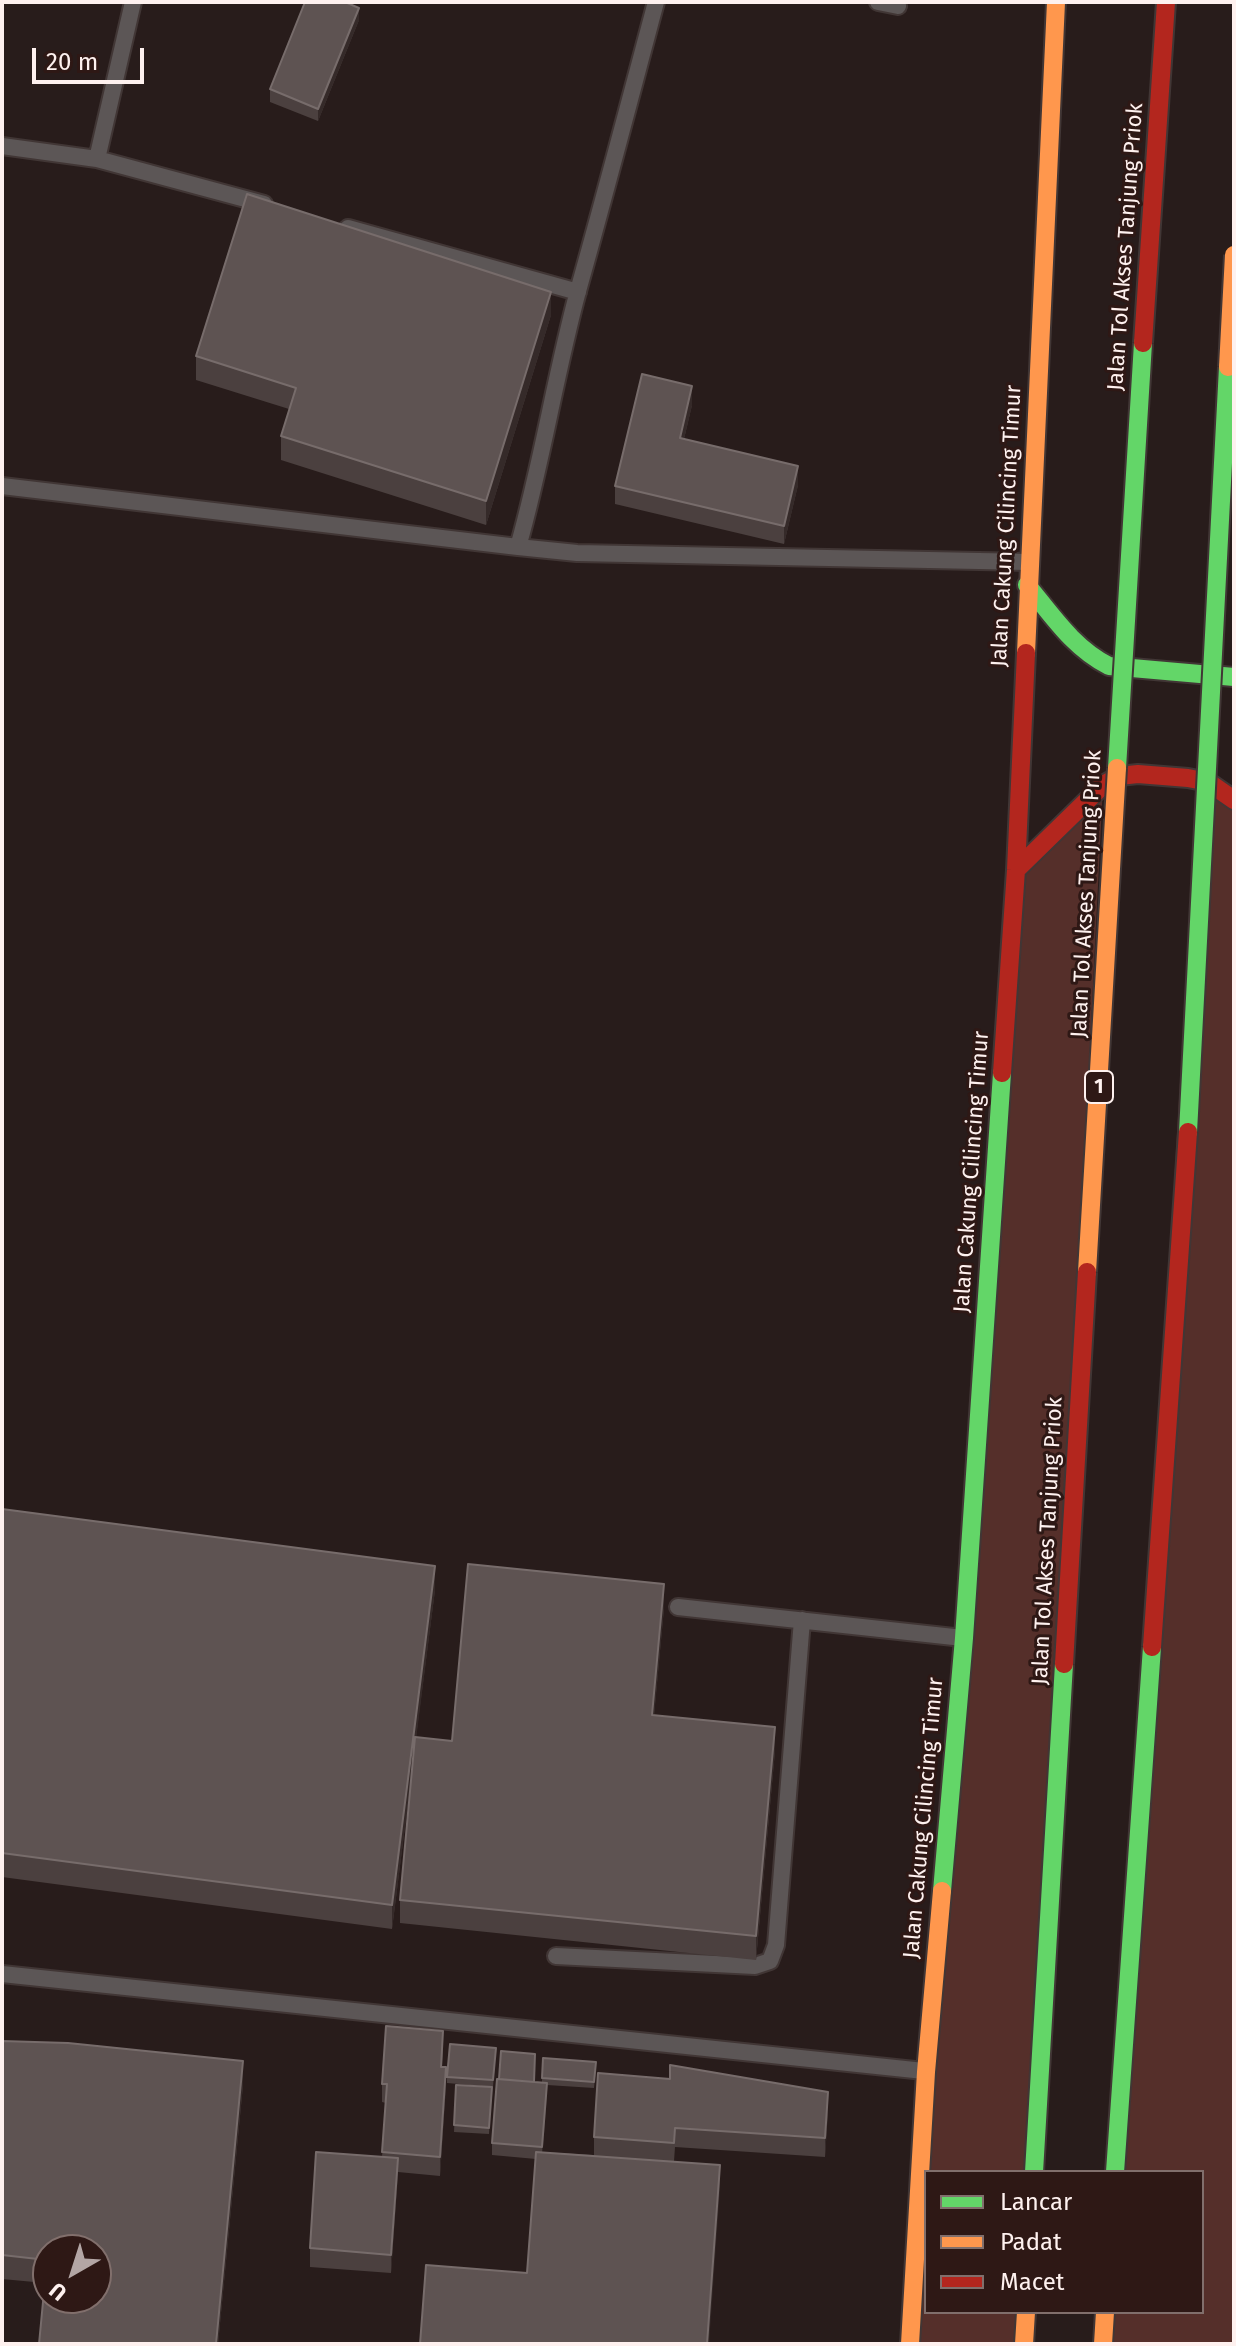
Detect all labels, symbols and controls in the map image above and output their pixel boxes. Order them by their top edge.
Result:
scale bar [36,32,148,82]
text: 20 m [46,48,98,76]
street label: Jalan Tol Akses Tanjung Priok [1103,102,1149,392]
street label: Jalan Cakung Cilincing Timur [986,384,1028,668]
street label: Jalan Tol Akses Tanjung Priok [1066,749,1108,1039]
street label: Jalan Cakung Cilincing Timur [949,1030,995,1314]
road number: 1 [1085,1071,1113,1103]
street label: Jalan Tol Akses Tanjung Priok [1027,1396,1069,1686]
street label: Jalan Cakung Cilincing Timur [899,1676,949,1960]
legend [924,2170,1204,2314]
text: Lancar [1000,2188,1072,2216]
text: Padat [1000,2228,1062,2256]
north arrow [32,2234,112,2314]
text: Macet [1000,2268,1064,2296]
text: U [44,2276,72,2306]

